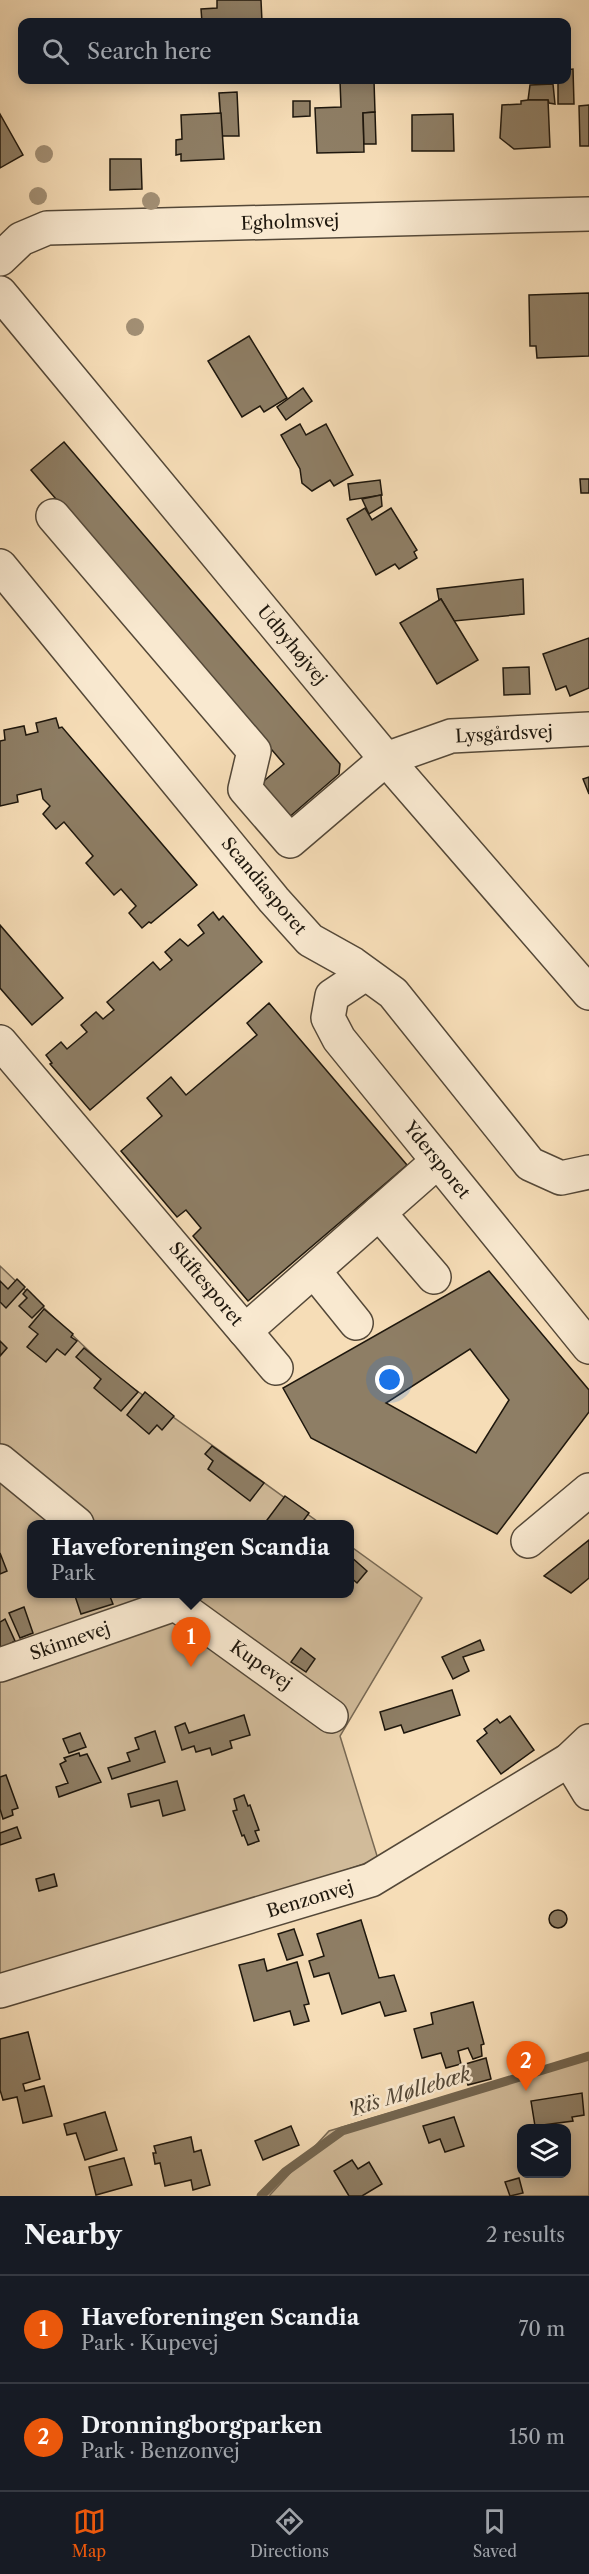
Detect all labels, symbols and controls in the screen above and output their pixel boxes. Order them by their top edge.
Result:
search box [18,18,571,84]
icon: search [39,35,72,68]
text: Search here [87,38,212,65]
street label: Egholmsvej [240,209,340,235]
street label: Udbyhøjvej [252,601,332,689]
street label: Lysgårdsvej [455,720,553,748]
street label: Scandiasporet [217,833,312,940]
street label: Ydersporet [399,1116,475,1204]
street label: Skiftesporet [164,1237,248,1331]
your location [375,1365,404,1394]
popup [27,1520,354,1598]
text: Haveforeningen Scandia [51,1534,330,1561]
text: Park [51,1561,95,1585]
street label: Skinnevej [27,1617,113,1665]
pin: 1 [172,1618,210,1667]
street label: Kupevej [226,1636,296,1694]
street label: Benzonvej [264,1875,356,1923]
pin: 2 [506,2042,546,2091]
water label: Ris Møllebæk [347,2061,474,2121]
map controls [517,2124,571,2178]
button: layers [517,2124,571,2178]
text: Nearby [24,2219,122,2251]
text: 2 results [486,2223,565,2247]
text: Haveforeningen Scandia [81,2304,359,2331]
text: 1 [39,2317,48,2341]
text: 70 m [519,2317,565,2341]
text: Park · Kupevej [81,2331,218,2355]
text: Dronningborgparken [81,2412,322,2439]
text: 2 [38,2425,49,2449]
text: 150 m [509,2425,565,2449]
text: Park · Benzonvej [81,2439,240,2463]
tab: Map [72,2505,106,2561]
tab: Directions [250,2505,329,2561]
tab: Saved [473,2505,517,2561]

